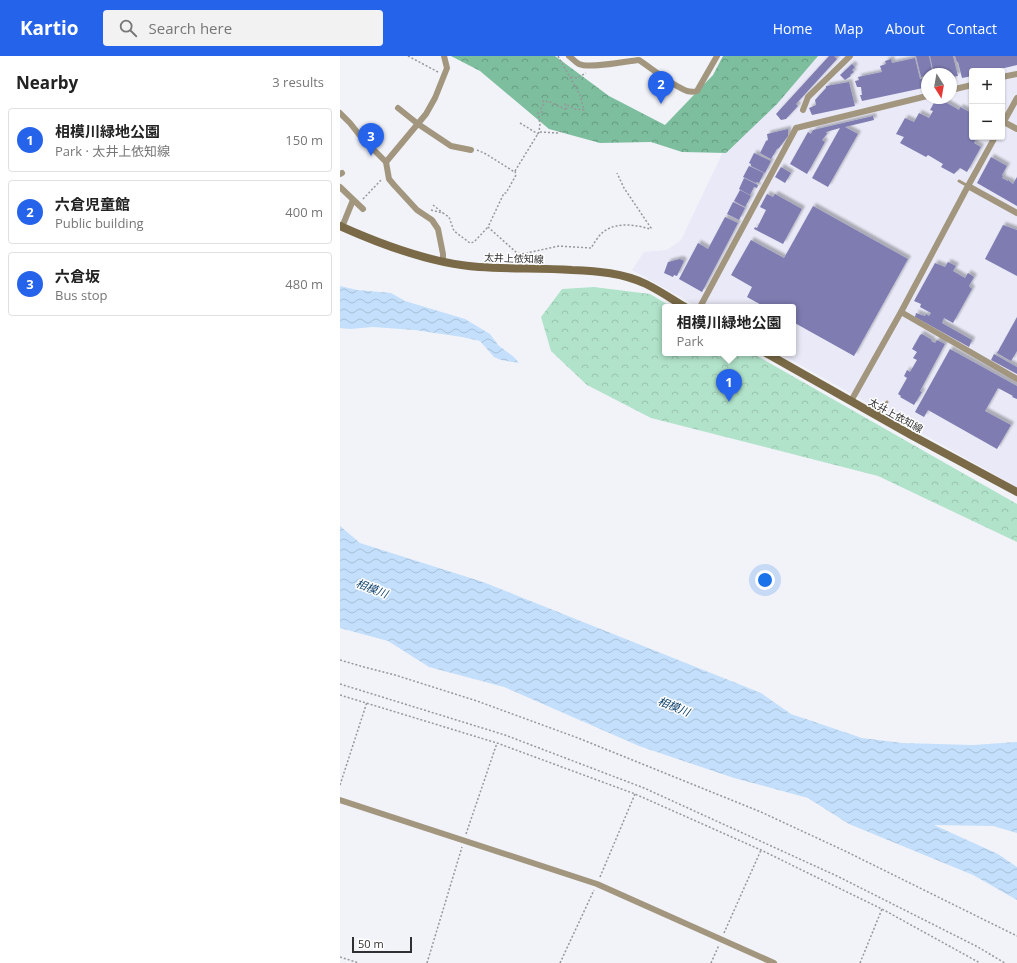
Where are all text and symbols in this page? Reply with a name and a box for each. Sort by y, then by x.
search box [103,10,383,46]
text: Kartio [20,15,79,41]
icon: search [117,17,139,39]
text: Search here [149,18,232,38]
text: Home [773,19,812,38]
text: Map [834,19,863,38]
text: About [885,19,925,38]
text: Contact [947,19,997,38]
north arrow [921,68,957,104]
map controls [969,68,1005,140]
button: + [969,68,1005,104]
text: Nearby [16,71,78,94]
pin: 2 [648,71,674,104]
text: 3 results [272,73,324,91]
button: − [969,104,1005,140]
text: 相模川緑地公園 [55,121,160,141]
pin: 3 [358,123,384,156]
text: 1 [26,131,34,149]
text: 150 m [285,131,323,149]
text: Park · 太井上依知線 [55,142,170,160]
text: 六倉児童館 [55,194,130,214]
text: 2 [26,203,34,221]
text: 400 m [285,203,323,221]
text: Public building [55,214,144,232]
street label: 太井上依知線 [484,250,544,266]
text: 六倉坂 [55,266,100,286]
text: 3 [26,275,34,293]
text: 480 m [285,275,323,293]
text: Bus stop [55,286,108,304]
popup [662,304,796,356]
text: 相模川緑地公園 [676,312,782,332]
text: Park [676,332,704,350]
pin: 1 [716,369,742,402]
street label: 太井上依知線 [866,394,926,436]
your location [755,570,775,590]
water label: 相模川 [354,575,391,601]
water label: 相模川 [656,693,693,720]
scale bar [352,935,412,954]
text: 50 m [358,936,384,951]

